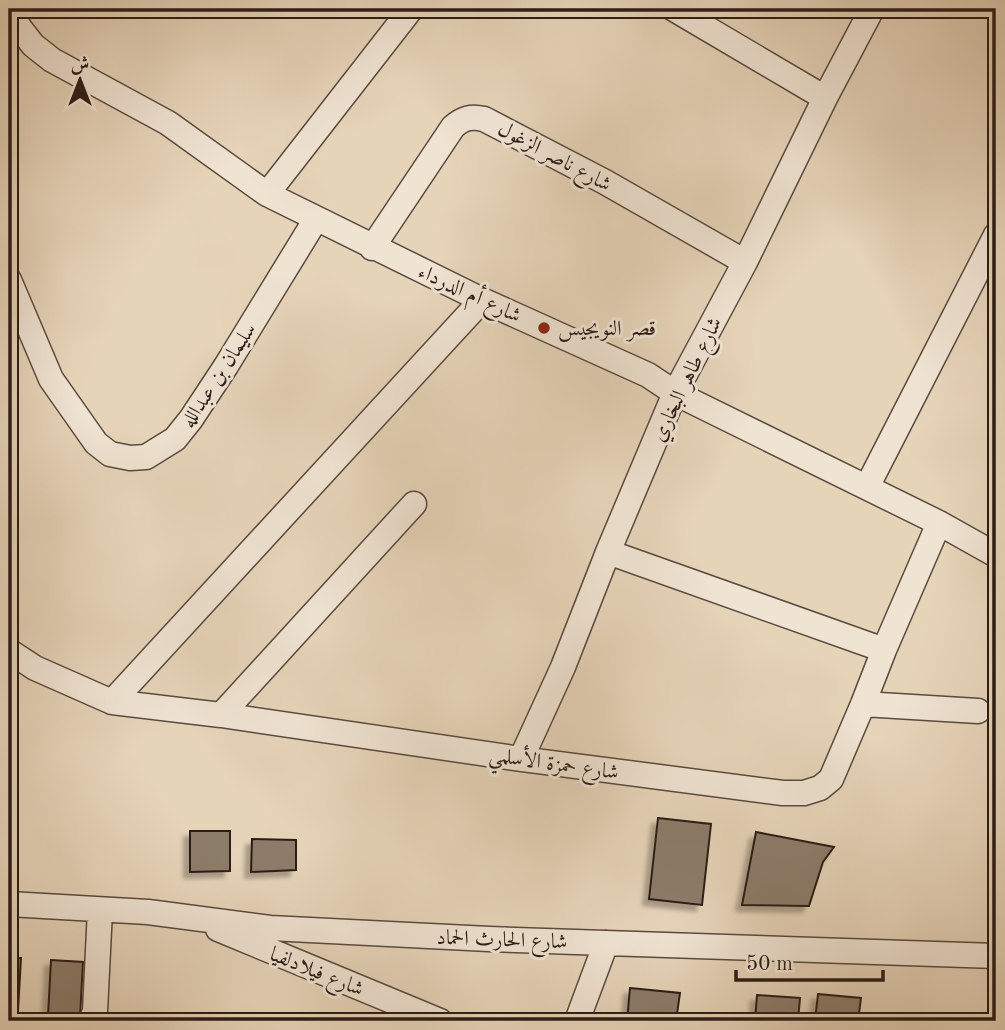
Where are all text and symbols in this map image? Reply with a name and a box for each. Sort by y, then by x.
north arrow [46,46,116,116]
text: ش [71,56,89,75]
street label: شارع ناصر الزغول [491,118,615,201]
street label: شارع أم الدرداء [412,256,527,333]
street label: شارع طاهر البخاري [648,314,732,448]
place label: قصر النويجيس [558,319,656,342]
street label: سليمان بن عبدالله [178,320,262,432]
marker: قصر النويجيس [536,320,552,336]
street label: شارع حمزة الأسلمي [487,739,621,792]
street label: شارع الحارث الحماد [436,928,568,959]
scale bar [736,939,883,983]
street label: شارع فيلادلفيا [264,944,366,1006]
text: 50 m [746,954,793,975]

